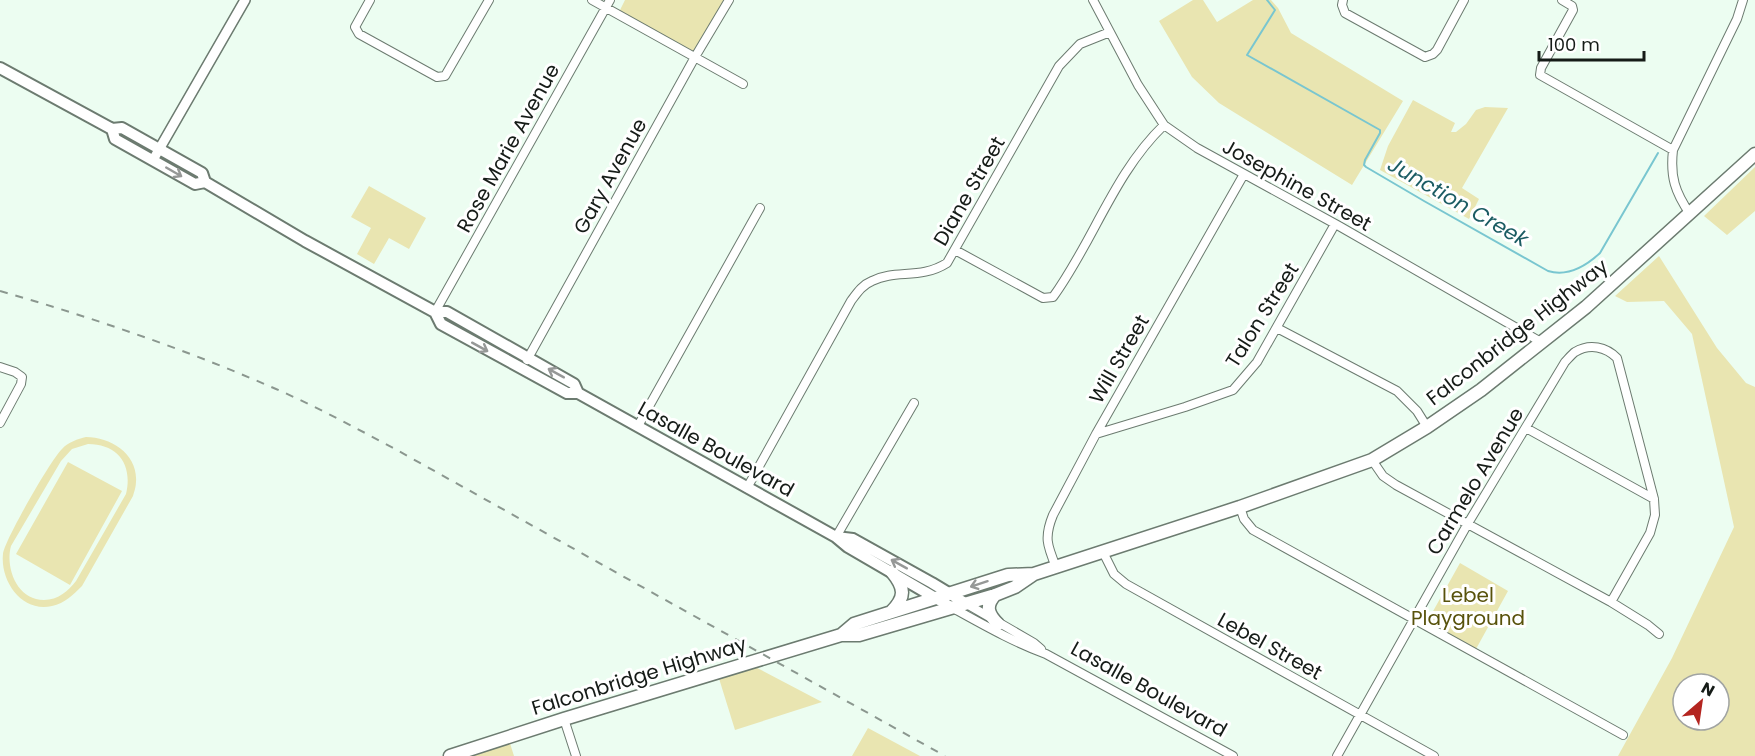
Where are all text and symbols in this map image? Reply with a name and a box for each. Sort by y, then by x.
scale bar [1539,24,1644,62]
text: 100 m [1548,32,1600,57]
street label: Rose Marie Avenue [450,59,566,237]
street label: Gary Avenue [567,113,653,239]
street label: Diane Street [926,131,1012,251]
street label: Josephine Street [1217,132,1377,238]
water label: Junction Creek [1383,150,1535,254]
one-way arrow [165,166,182,178]
street label: Falconbridge Highway [1420,252,1614,412]
street label: Talon Street [1219,257,1305,373]
street label: Will Street [1082,309,1156,409]
one-way arrow [471,341,488,353]
one-way arrow [547,367,564,379]
street label: Lasalle Boulevard [633,394,799,504]
street label: Carmelo Avenue [1420,402,1530,560]
one-way arrow [890,558,908,569]
one-way arrow [970,579,989,590]
park label: Lebel Playground [1411,581,1525,632]
street label: Lebel Street [1213,606,1327,686]
street label: Falconbridge Highway [528,630,750,722]
street label: Lasalle Boulevard [1066,634,1232,744]
north arrow [1671,672,1731,732]
text: N [1697,676,1719,702]

